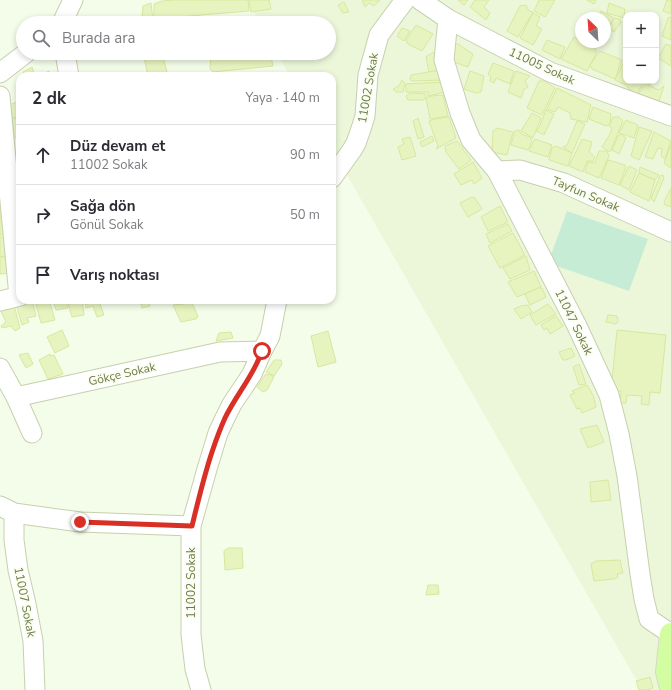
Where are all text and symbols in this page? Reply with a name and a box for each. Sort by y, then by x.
north arrow [575,12,611,48]
map controls [623,12,659,84]
button: + [623,12,659,48]
search box [16,16,336,60]
icon: search [30,27,52,49]
text: Burada ara [62,28,136,48]
street label: 11005 Sokak [506,44,579,89]
button: − [623,48,659,84]
street label: 11002 Sokak [354,50,382,125]
text: 2 dk [32,87,66,110]
text: Yaya · 140 m [245,89,320,107]
text: Düz devam et [70,136,165,156]
icon: ahead [32,144,54,166]
text: 90 m [290,146,320,164]
text: 11002 Sokak [70,156,147,174]
street label: Tayfun Sokak [550,173,623,216]
text: Sağa dön [70,196,135,216]
icon: right [32,204,54,226]
text: 50 m [290,206,320,224]
text: Gönül Sokak [70,216,144,234]
icon: arrive [32,264,54,286]
text: Varış noktası [70,265,159,285]
street label: 11047 Sokak [551,286,597,359]
route start [253,342,271,360]
street label: Gökçe Sokak [87,358,158,389]
route end [71,513,89,531]
street label: 11002 Sokak [183,546,199,619]
street label: 11007 Sokak [10,565,40,640]

